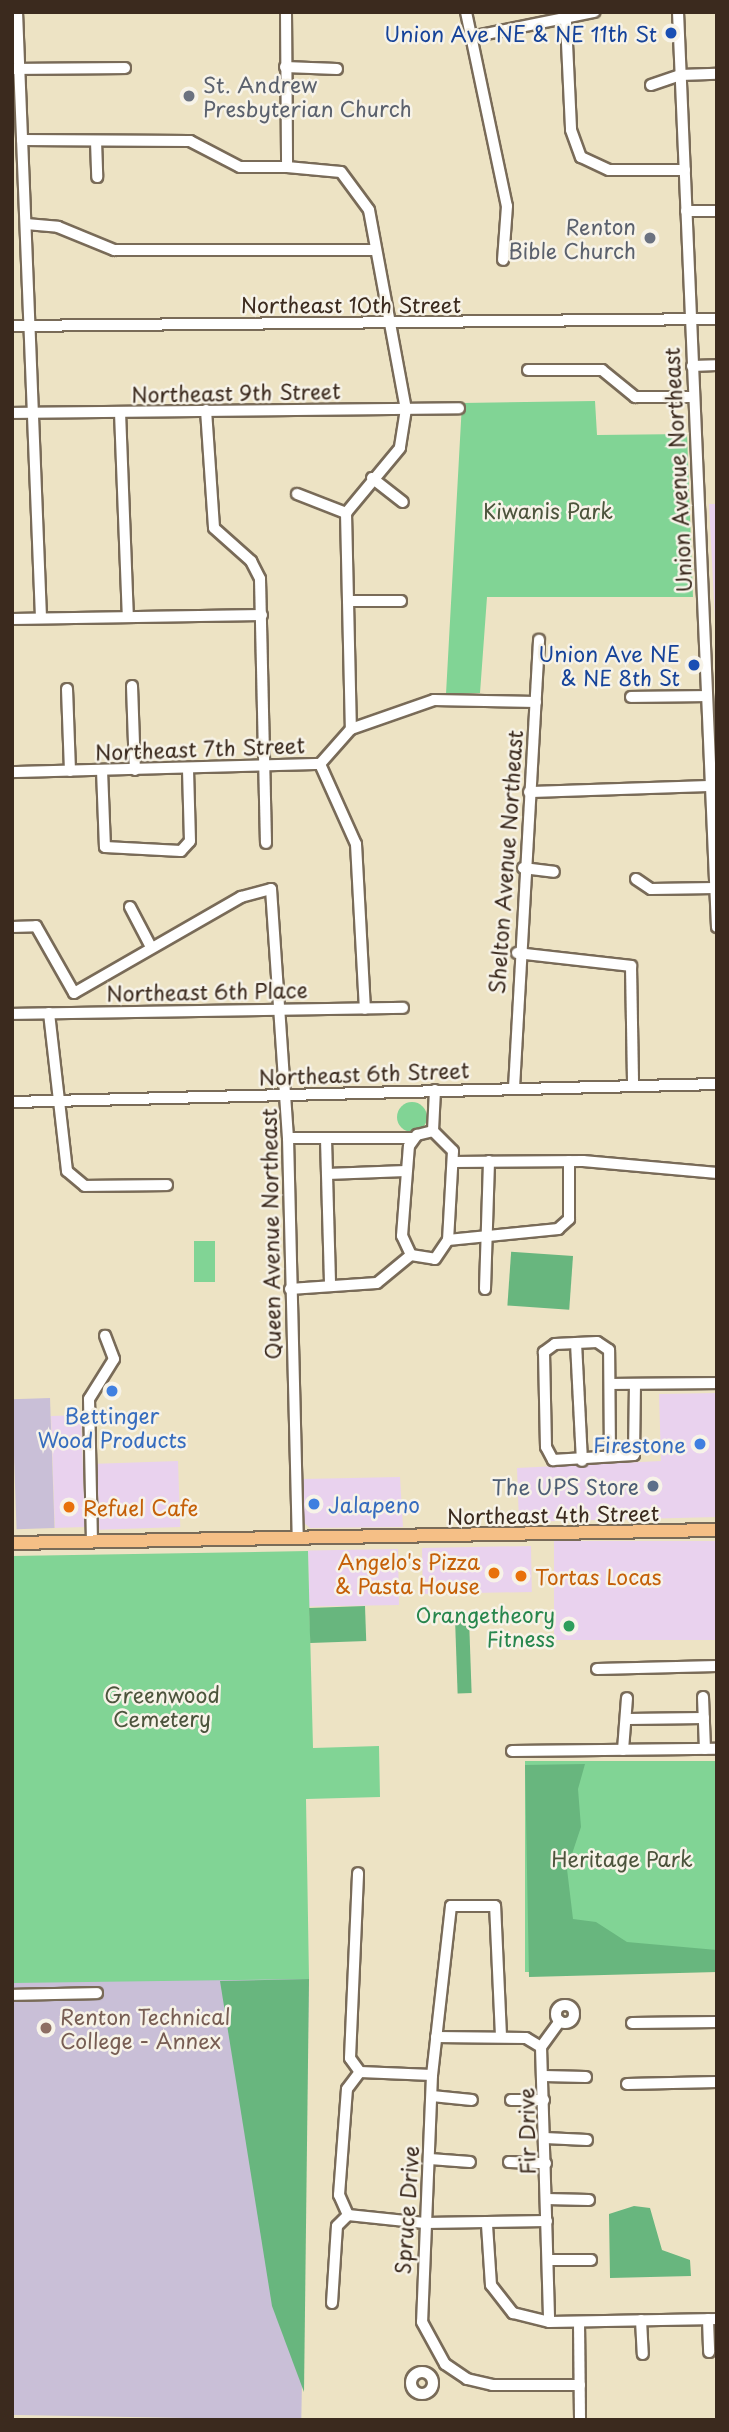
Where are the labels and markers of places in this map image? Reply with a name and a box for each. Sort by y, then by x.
place label: Union Ave NE & NE 11th St [384,20,657,46]
marker: Union Ave NE & NE 11th St [663,25,679,41]
place label: St. Andrew Presbyterian Church [203,71,411,121]
marker: St. Andrew Presbyterian Church [181,88,197,104]
place label: Renton Bible Church [508,213,636,263]
marker: Renton Bible Church [642,230,658,246]
place label: Union Ave NE & NE 8th St [540,640,680,690]
marker: Union Ave NE & NE 8th St [686,657,702,673]
marker: Bettinger Wood Products [104,1383,120,1399]
place label: Bettinger Wood Products [37,1402,187,1452]
place label: Firestone [593,1431,686,1457]
marker: Firestone [692,1436,708,1452]
place label: The UPS Store [492,1473,639,1499]
marker: The UPS Store [645,1478,661,1494]
place label: Jalapeno [328,1491,420,1517]
place label: Refuel Cafe [83,1494,200,1520]
marker: Jalapeno [306,1496,322,1512]
marker: Refuel Cafe [61,1499,77,1515]
place label: Angelo's Pizza & Pasta House [332,1548,480,1598]
place label: Tortas Locas [535,1563,663,1589]
marker: Angelo's Pizza & Pasta House [486,1565,502,1581]
marker: Tortas Locas [513,1568,529,1584]
place label: Orangetheory Fitness [416,1601,555,1651]
marker: Orangetheory Fitness [561,1618,577,1634]
place label: Renton Technical College - Annex [60,2003,231,2053]
marker: Renton Technical College - Annex [38,2020,54,2036]

